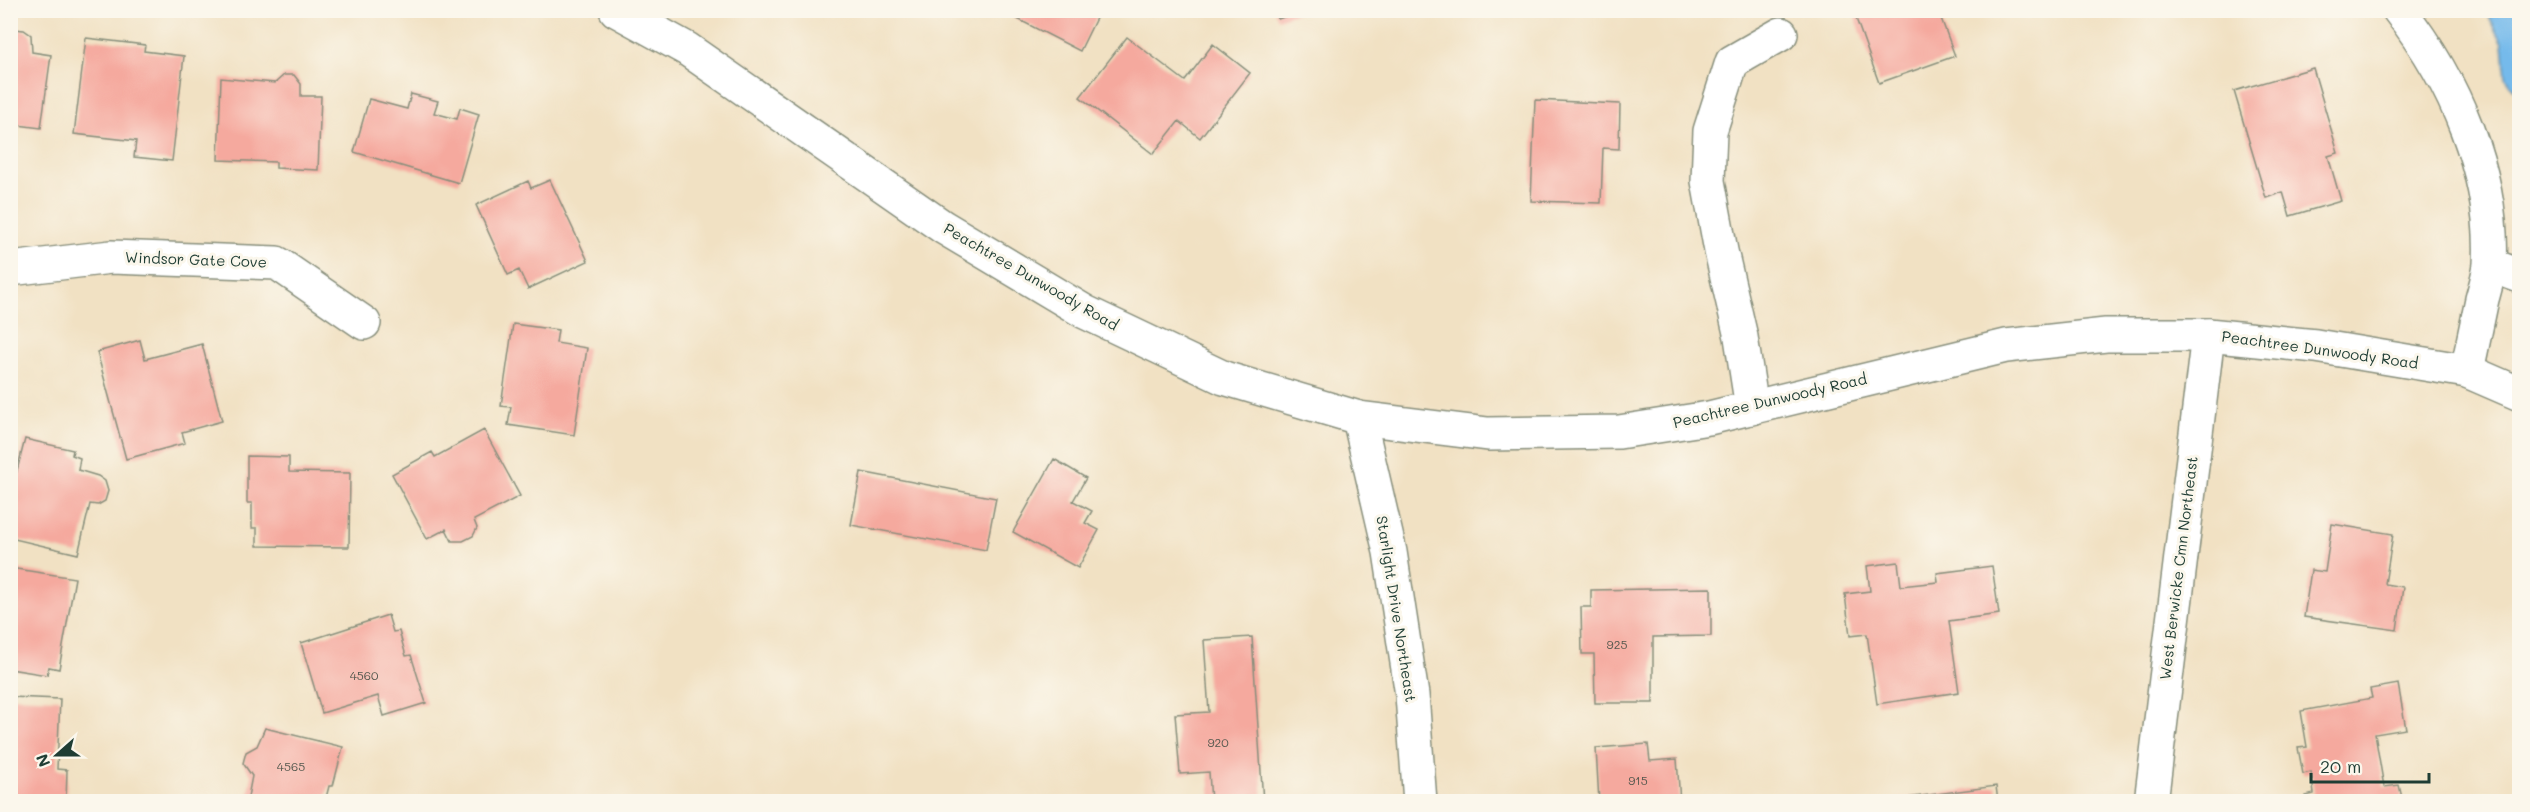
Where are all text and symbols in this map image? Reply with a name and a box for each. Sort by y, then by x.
street label: Peachtree Dunwoody Road [941,218,1122,334]
street label: Windsor Gate Cove [125,247,267,271]
street label: Peachtree Dunwoody Road [2221,325,2420,373]
street label: Peachtree Dunwoody Road [1671,368,1869,432]
street label: West Berwicke Cmn Northeast [2154,455,2202,681]
street label: Starlight Drive Northeast [1372,514,1422,703]
house number: 925 [1607,636,1627,652]
house number: 4560 [350,667,379,683]
north arrow [27,725,87,785]
house number: 920 [1207,734,1229,750]
scale bar [2311,746,2430,784]
text: N [31,751,55,770]
text: 20 m [2320,754,2361,778]
house number: 4565 [277,758,305,774]
house number: 915 [1628,772,1648,788]

